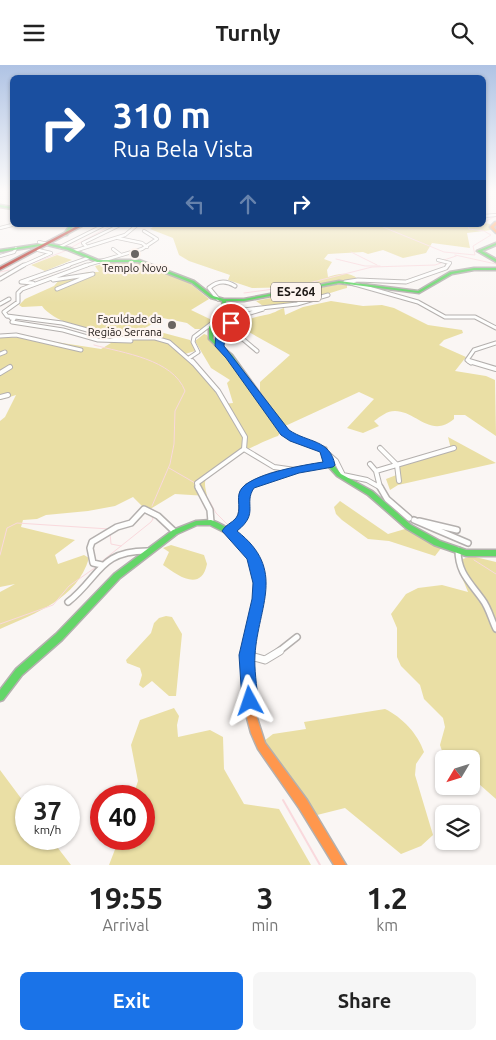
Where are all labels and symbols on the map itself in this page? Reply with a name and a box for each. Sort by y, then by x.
marker: Templo Novo [129,248,141,260]
place label: Templo Novo [102,262,168,274]
road number: ES-264 [271,283,321,301]
pin [210,302,252,344]
place label: Faculdade da Região Serrana [88,313,162,338]
marker: Faculdade da Região Serrana [166,319,178,331]
position arrow [223,674,275,726]
north arrow [435,750,480,795]
speed limit sign: 40 [90,785,155,850]

